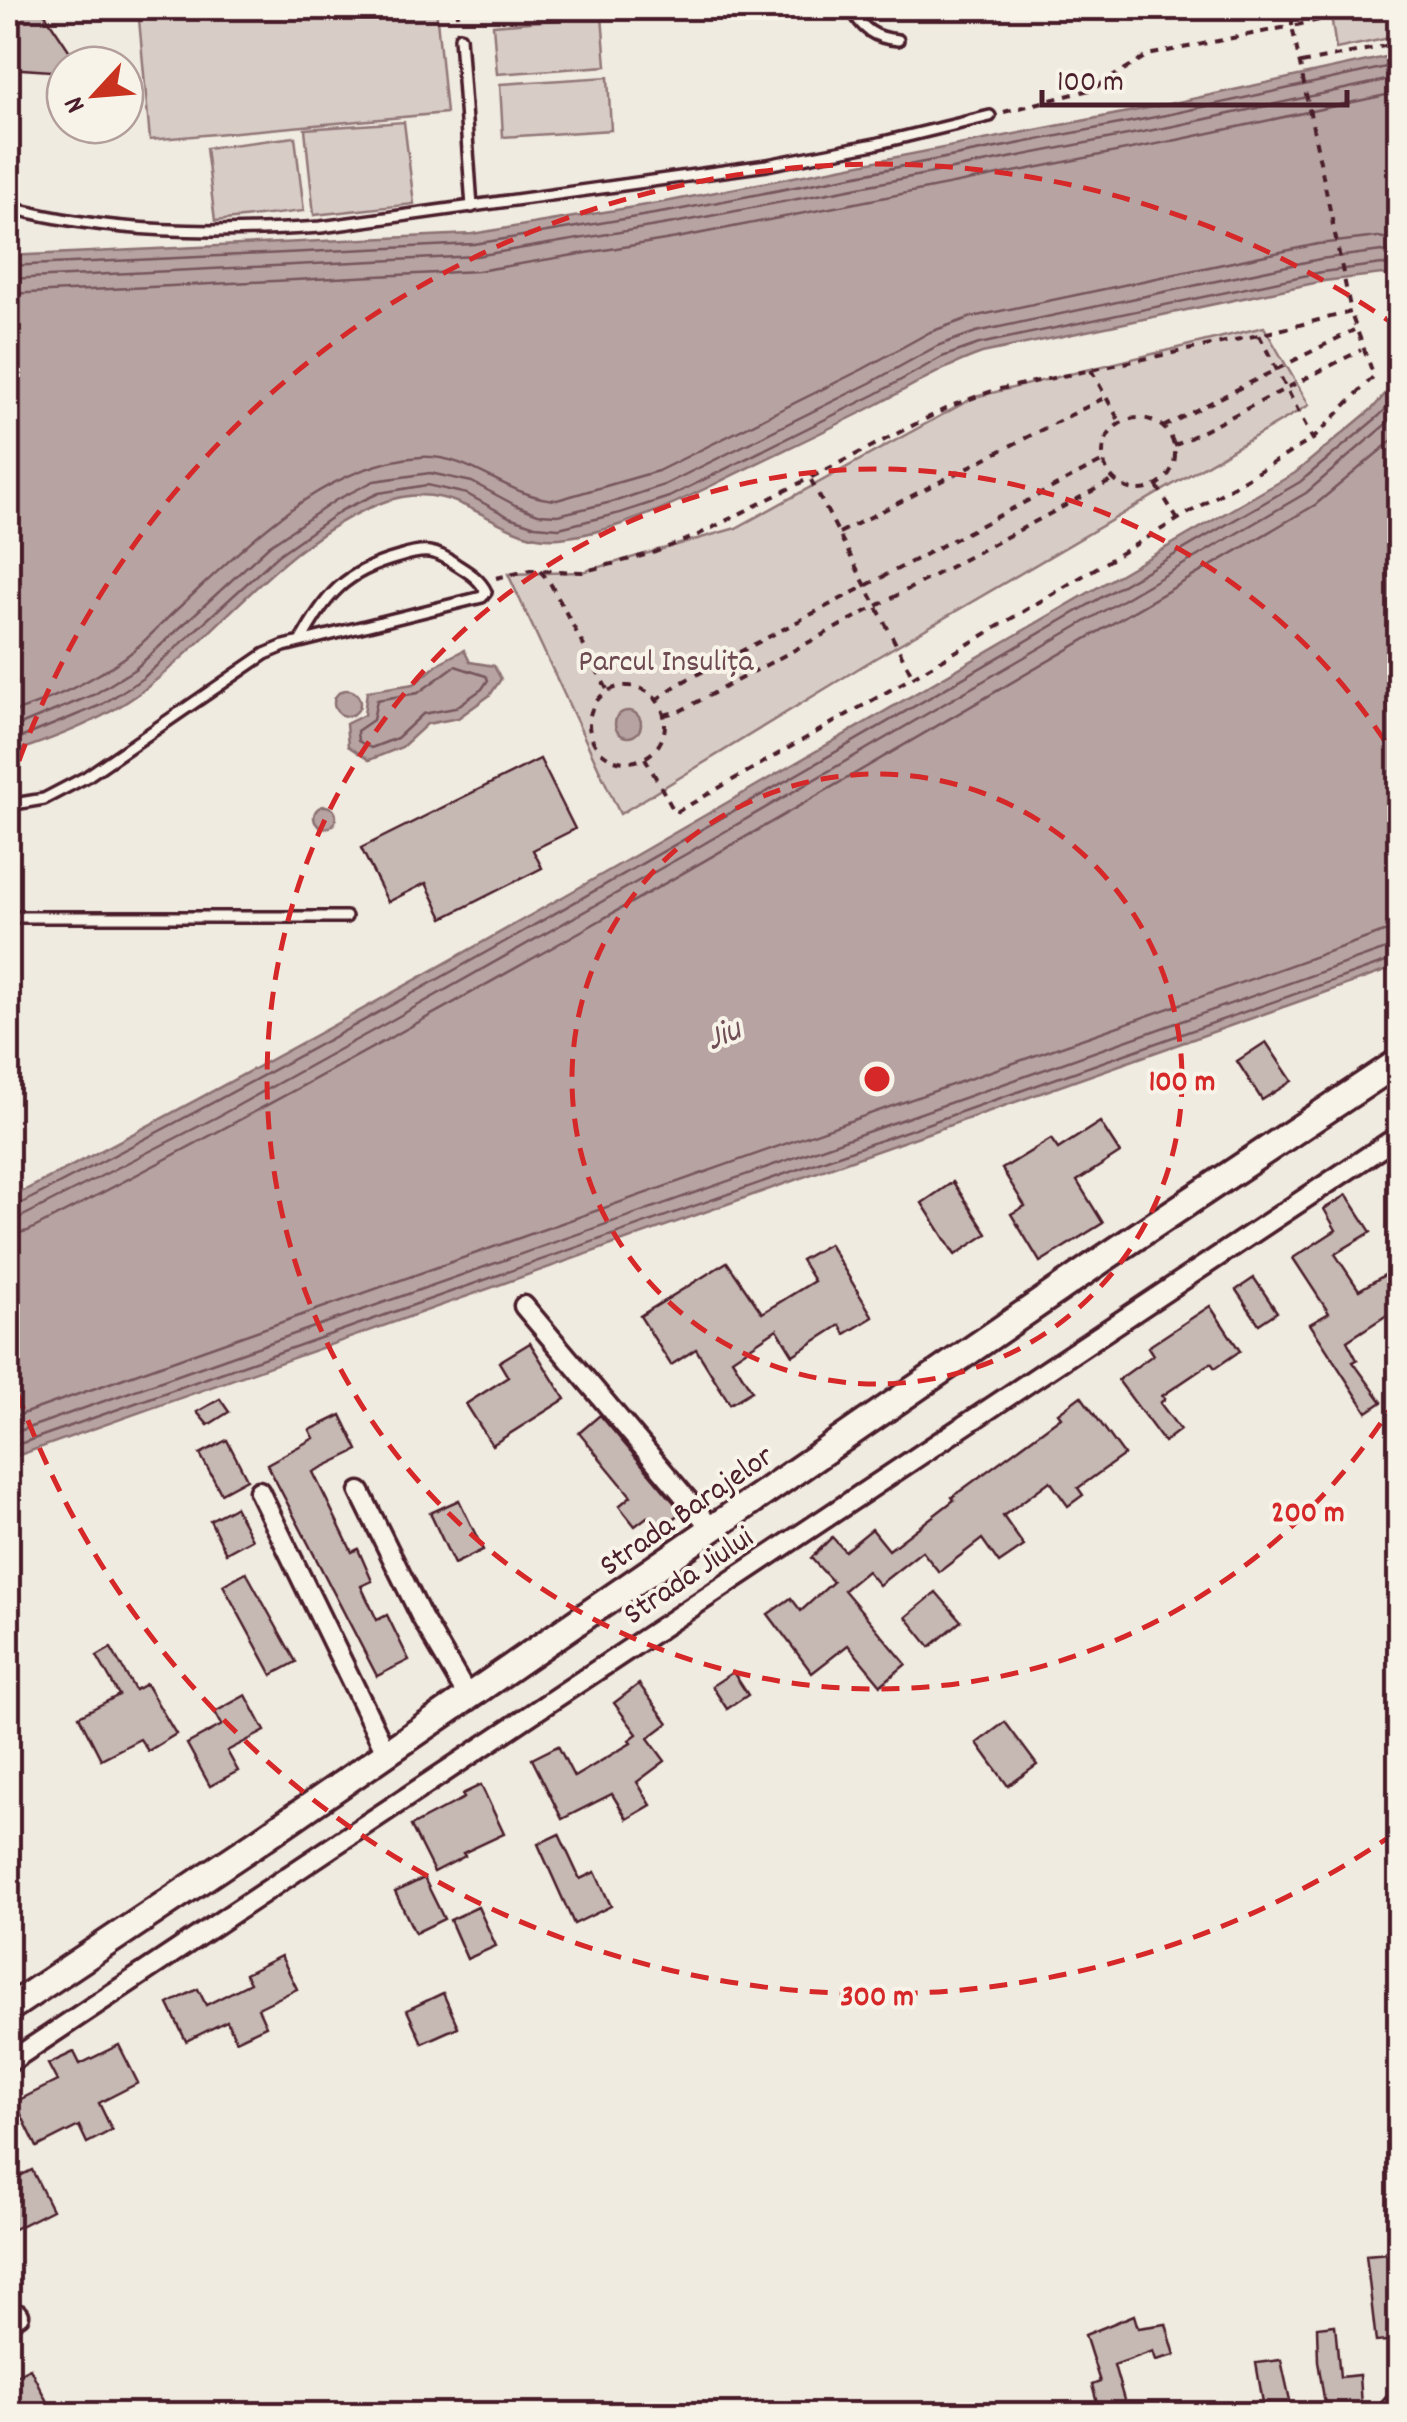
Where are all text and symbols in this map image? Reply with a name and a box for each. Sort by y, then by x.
north arrow [45,45,145,145]
scale bar [1042,45,1347,107]
text: 100 m [1057,63,1124,106]
text: N [56,89,98,119]
park label: Parcul Insulița [578,641,755,687]
water label: Jiu [698,1006,752,1066]
centre of rings [859,1061,895,1097]
text: 100 m [1149,1063,1215,1106]
street label: Strada Barajelor [591,1436,784,1590]
text: 200 m [1271,1494,1345,1537]
street label: Strada Jiului [615,1517,764,1639]
text: 300 m [840,1978,914,2021]

